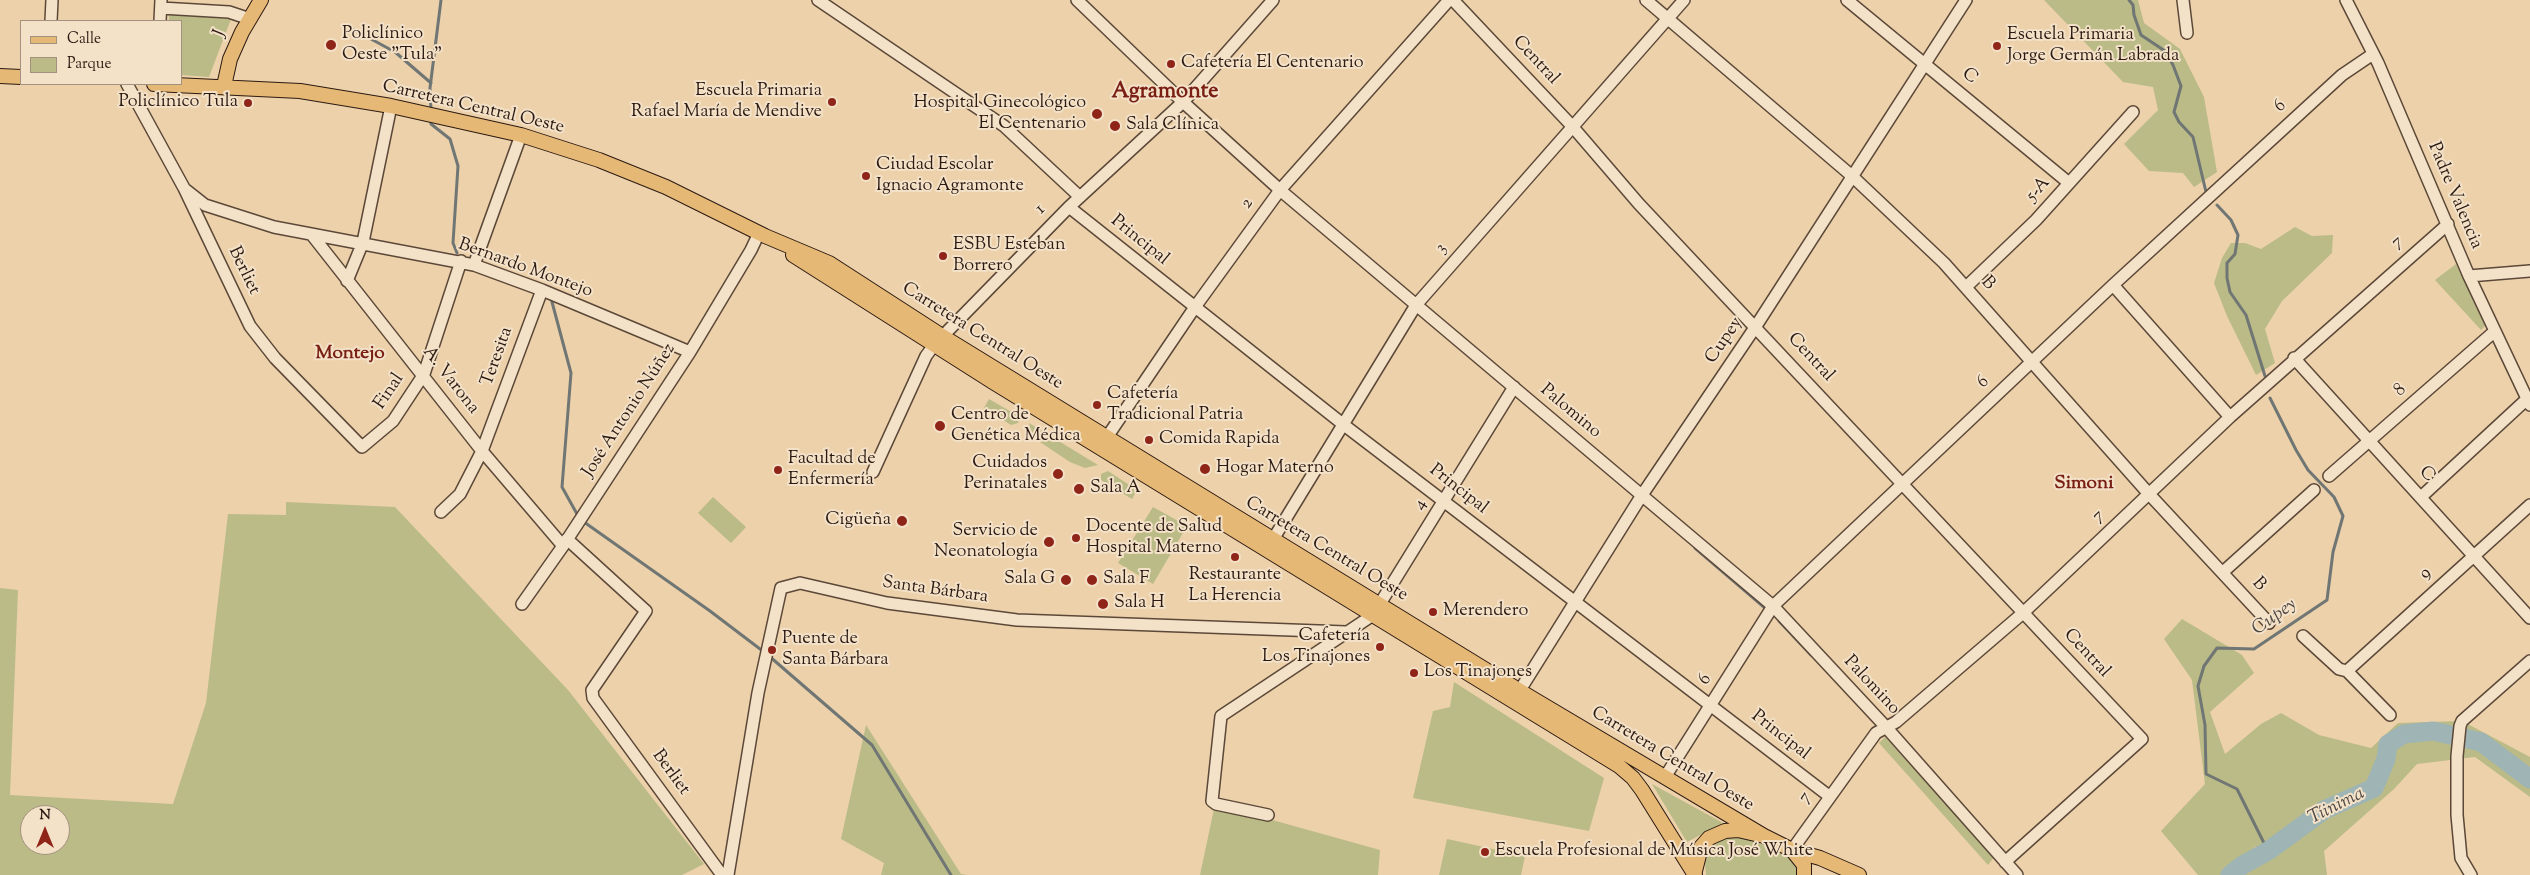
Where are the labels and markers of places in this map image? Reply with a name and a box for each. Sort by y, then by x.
place label: Policlínico Oeste "Tula" [342,24,442,66]
place label: Escuela Primaria Jorge Germán Labrada [2007,25,2179,68]
marker: Policlínico Oeste "Tula" [324,38,338,52]
marker: Escuela Primaria Jorge Germán Labrada [1991,40,2003,52]
place label: Cafetería El Centenario [1181,53,1364,75]
marker: Cafetería El Centenario [1165,58,1177,70]
place label: Escuela Primaria Rafael María de Mendive [631,81,822,124]
place label: Policlínico Tula [118,92,238,114]
place label: Hospital Ginecológico El Centenario [913,93,1086,136]
marker: Escuela Primaria Rafael María de Mendive [826,96,838,108]
marker: Policlínico Tula [242,97,254,109]
marker: Hospital Ginecológico El Centenario [1090,107,1104,121]
place label: Sala Clínica [1126,115,1219,137]
marker: Sala Clínica [1108,119,1122,133]
place label: Ciudad Escolar Ignacio Agramonte [876,155,1024,198]
marker: Ciudad Escolar Ignacio Agramonte [860,170,872,182]
place label: ESBU Esteban Borrero [953,235,1066,278]
marker: ESBU Esteban Borrero [937,250,949,262]
place label: Cafetería Tradicional Patria [1107,384,1243,426]
marker: Cafetería Tradicional Patria [1091,399,1103,411]
place label: Centro de Genética Médica [951,405,1081,448]
marker: Centro de Genética Médica [933,419,947,433]
place label: Comida Rapida [1159,429,1280,451]
marker: Comida Rapida [1143,434,1155,446]
place label: Facultad de Enfermería [788,449,876,492]
place label: Cuidados Perinatales [964,453,1047,496]
place label: Hogar Materno [1216,458,1334,480]
marker: Hogar Materno [1198,462,1212,476]
marker: Facultad de Enfermería [772,464,784,476]
marker: Cuidados Perinatales [1051,467,1065,481]
place label: Sala A [1090,478,1141,500]
marker: Sala A [1072,482,1086,496]
place label: Cigüeña [825,510,891,532]
marker: Cigüeña [895,514,909,528]
place label: Docente de Salud Hospital Materno [1086,517,1222,560]
place label: Servicio de Neonatología [934,521,1038,564]
marker: Docente de Salud Hospital Materno [1070,532,1082,544]
marker: Servicio de Neonatología [1042,535,1056,549]
marker: Restaurante La Herencia [1229,551,1241,563]
place label: Restaurante La Herencia [1189,565,1281,608]
place label: Sala G [1004,569,1055,591]
place label: Sala F [1103,569,1149,591]
marker: Sala G [1059,573,1073,587]
marker: Sala F [1085,573,1099,587]
place label: Sala H [1114,593,1164,615]
marker: Sala H [1096,597,1110,611]
place label: Merendero [1443,601,1528,623]
marker: Merendero [1427,606,1439,618]
place label: Cafetería Los Tinajones [1262,626,1370,669]
place label: Puente de Santa Bárbara [782,629,889,672]
marker: Cafetería Los Tinajones [1374,641,1386,653]
marker: Puente de Santa Bárbara [766,644,778,656]
place label: Los Tinajones [1424,662,1532,684]
marker: Los Tinajones [1408,667,1420,679]
place label: Escuela Profesional de Música José White [1495,841,1813,863]
marker: Escuela Profesional de Música José White [1479,846,1491,858]

